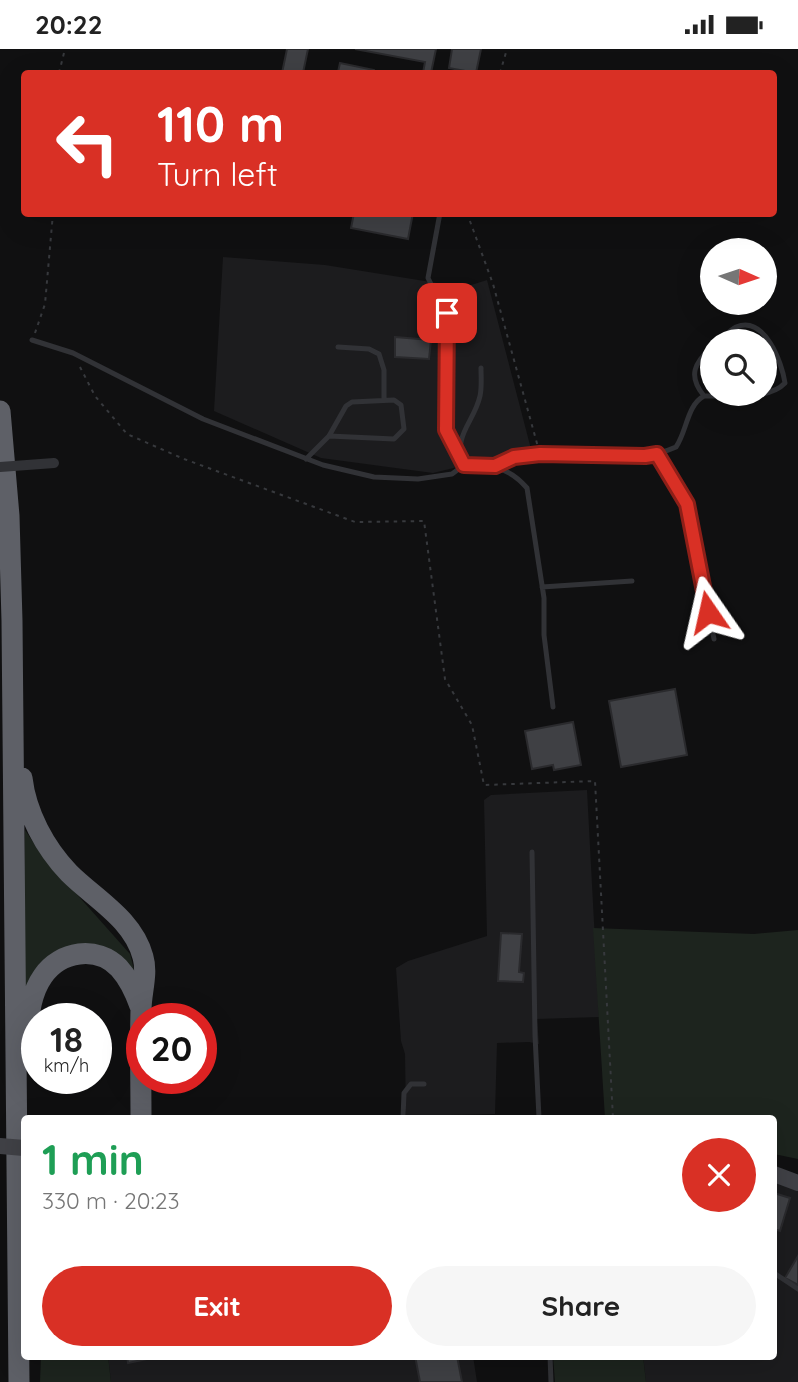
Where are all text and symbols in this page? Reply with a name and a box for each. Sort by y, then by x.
text: 20:22 [35,8,102,41]
text: 110 m [157,93,284,154]
icon: left [42,98,133,189]
text: Turn left [157,154,278,194]
north arrow [700,238,777,315]
map controls [700,238,777,406]
pin [417,283,477,343]
icon: arrive [428,294,466,332]
button: search [700,329,777,406]
position arrow [671,575,745,649]
speed limit sign: 20 [126,1003,217,1094]
text: 18 [50,1017,83,1061]
text: km/h [44,1054,89,1077]
text: 1 min [42,1133,144,1186]
button: close [682,1138,756,1212]
text: 330 m · 20:23 [42,1186,180,1215]
button: Exit [42,1266,392,1346]
button: Share [406,1266,756,1346]

